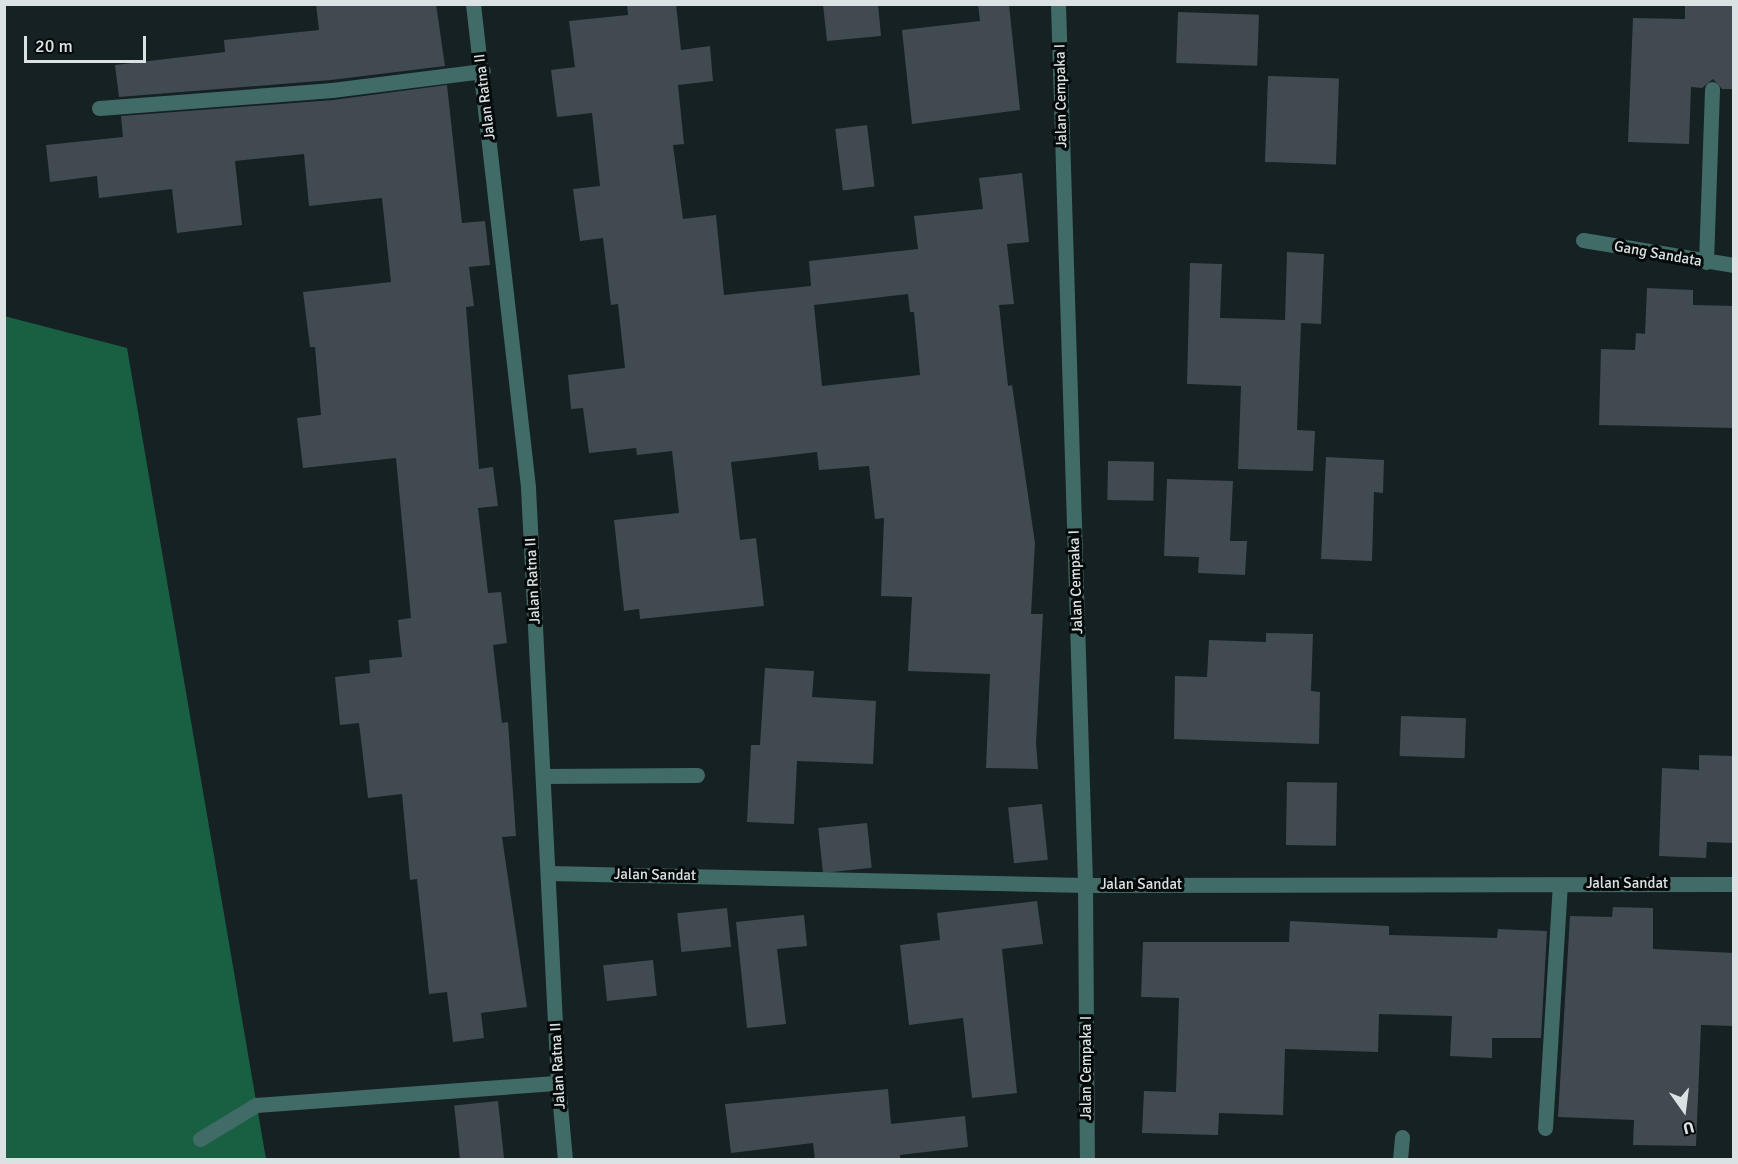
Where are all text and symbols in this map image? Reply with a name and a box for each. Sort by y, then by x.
scale bar [27,24,148,62]
text: 20 m [35,35,73,57]
street label: Jalan Cempaka I [1051,44,1071,148]
street label: Jalan Ratna II [471,53,499,141]
street label: Gang Sandata [1613,237,1703,271]
street label: Jalan Cempaka I [1065,530,1087,634]
street label: Jalan Ratna II [522,537,544,625]
street label: Jalan Sandat [614,865,696,885]
street label: Jalan Sandat [1586,875,1668,893]
street label: Jalan Sandat [1100,876,1182,894]
street label: Jalan Cempaka I [1078,1016,1096,1120]
street label: Jalan Ratna II [547,1022,569,1110]
north arrow [1654,1080,1714,1140]
text: U [1681,1116,1696,1138]

